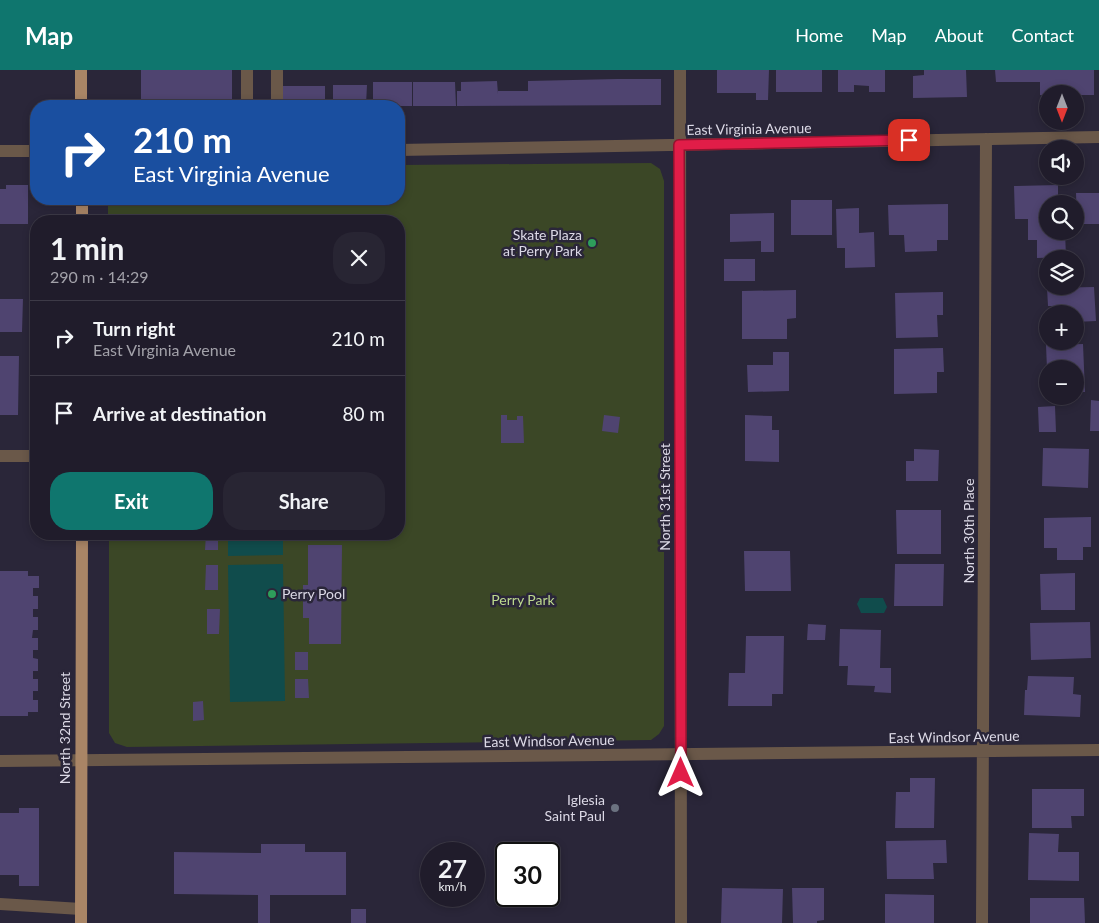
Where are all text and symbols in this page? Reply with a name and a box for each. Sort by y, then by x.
text: Map [25,21,73,50]
text: Home [795,24,843,46]
text: Map [871,24,907,46]
text: About [935,24,984,46]
text: Contact [1012,24,1074,46]
north arrow [1039,85,1084,130]
map controls [1039,85,1084,405]
text: 210 m [133,118,232,160]
street label: East Virginia Avenue [686,119,812,138]
pin [888,119,930,161]
icon: right [50,120,115,185]
icon: arrive [895,126,923,154]
button: sound [1039,140,1084,185]
text: East Virginia Avenue [133,160,330,187]
button: search [1039,195,1084,240]
place label: Skate Plaza at Perry Park [503,226,583,259]
text: 1 min [50,230,124,266]
button: close [333,232,385,284]
marker: Skate Plaza at Perry Park [586,237,598,249]
button: layers [1039,250,1084,295]
text: 290 m · 14:29 [50,267,149,286]
button: + [1039,305,1084,350]
text: Turn right [93,317,175,340]
icon: right [50,324,78,352]
text: 210 m [331,327,385,350]
text: East Virginia Avenue [93,340,236,359]
button: − [1039,360,1084,405]
icon: arrive [50,399,78,427]
text: Arrive at destination [93,402,266,425]
text: 80 m [342,402,385,425]
street label: North 31st Street [656,443,673,551]
button: Exit [50,472,213,530]
button: Share [223,472,385,530]
street label: North 30th Place [960,478,977,584]
place label: Perry Pool [282,585,345,602]
marker: Perry Pool [266,588,278,600]
park label: Perry Park [491,591,556,608]
street label: North 32nd Street [56,672,73,784]
street label: East Windsor Avenue [888,727,1020,746]
street label: East Windsor Avenue [483,731,615,750]
position arrow [654,746,706,798]
place label: Iglesia Saint Paul [545,791,605,824]
marker: Iglesia Saint Paul [609,802,621,814]
speed limit sign: 30 [495,842,560,907]
text: 27 [438,853,467,883]
text: km/h [438,879,467,894]

